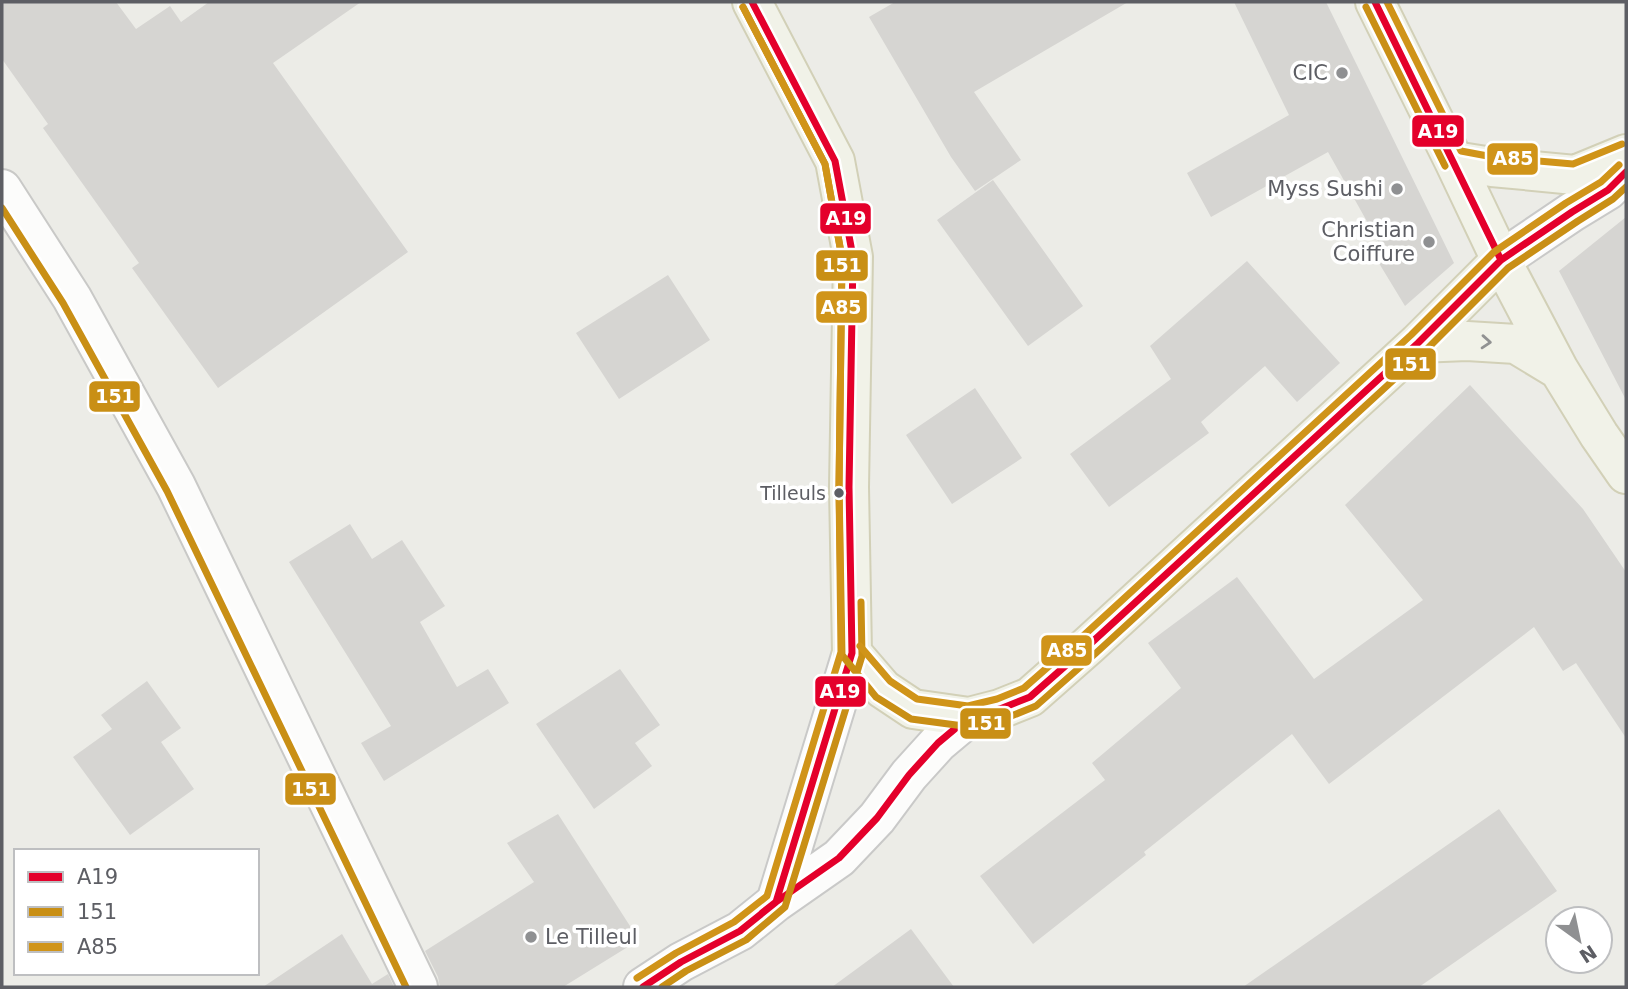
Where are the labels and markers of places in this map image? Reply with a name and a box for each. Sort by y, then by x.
place label: CIC [1292,61,1328,85]
marker: CIC [1334,65,1350,81]
place label: Myss Sushi [1267,177,1383,201]
marker: Myss Sushi [1389,181,1405,197]
place label: Christian Coiffure [1321,218,1415,266]
marker: Christian Coiffure [1421,234,1437,250]
place label: Tilleuls [759,482,826,504]
marker: Tilleuls [832,486,846,500]
place label: Le Tilleul [545,925,638,949]
marker: Le Tilleul [523,929,539,945]

